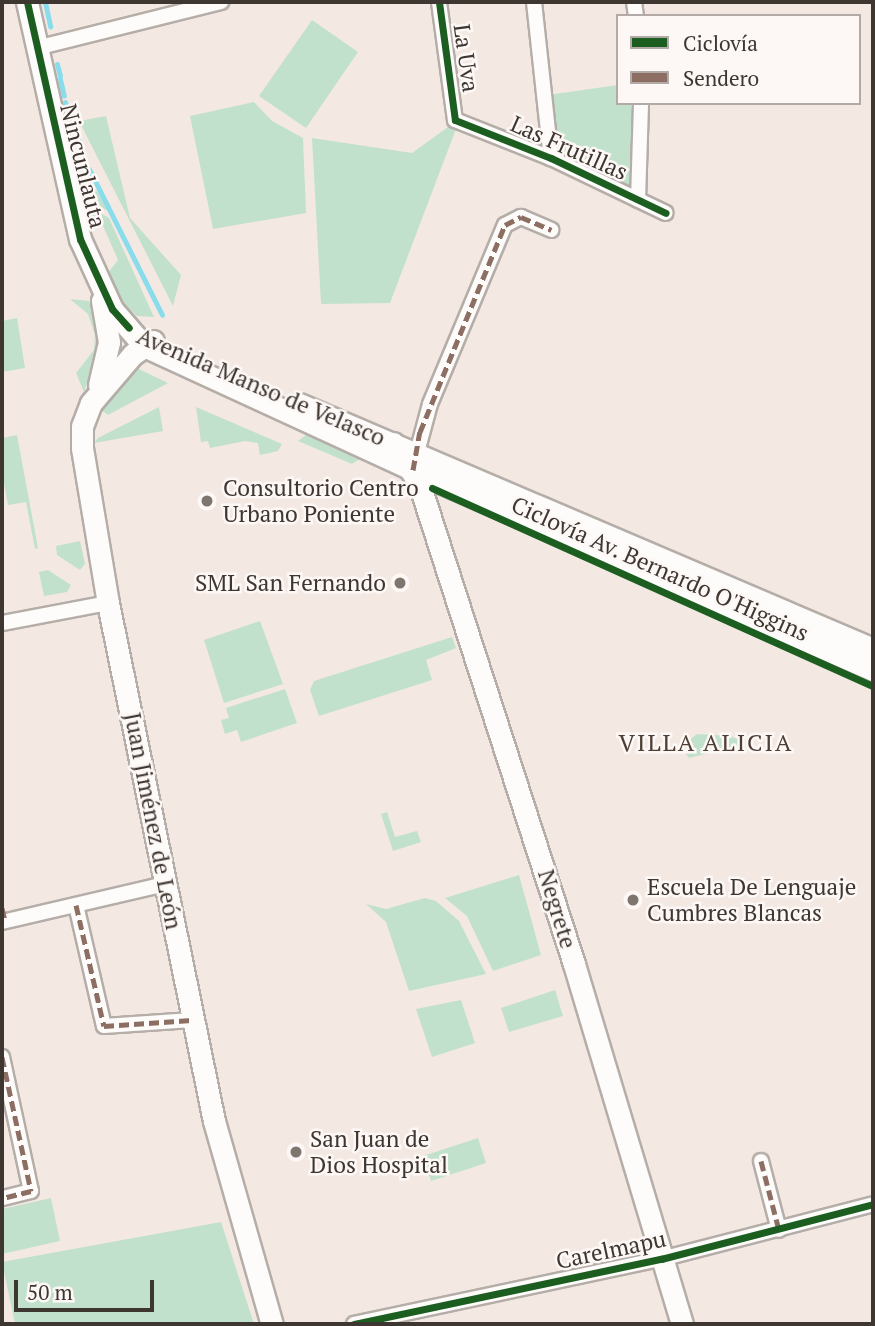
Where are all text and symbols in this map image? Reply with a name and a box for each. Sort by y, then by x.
legend [616,14,861,105]
street label: La Uva [448,22,484,94]
text: Ciclovía [683,29,758,57]
text: Sendero [683,64,759,92]
street label: Nincunlauta [54,101,112,231]
street label: Las Frutillas [506,110,632,186]
street label: Avenida Manso de Velasco [132,322,390,452]
place label: Consultorio Centro Urbano Poniente [223,474,419,528]
marker: Consultorio Centro Urbano Poniente [197,491,217,511]
street label: Ciclovía Av. Bernardo O'Higgins [506,491,814,647]
place label: SML San Fernando [195,569,386,597]
marker: SML San Fernando [392,575,408,591]
street label: Juan Jiménez de León [118,710,188,932]
district label: VILLA ALICIA [620,729,792,757]
street label: Negrete [532,866,582,952]
place label: Escuela De Lenguaje Cumbres Blancas [647,873,856,927]
marker: Escuela De Lenguaje Cumbres Blancas [625,892,641,908]
place label: San Juan de Dios Hospital [310,1125,448,1179]
marker: San Juan de Dios Hospital [288,1144,304,1160]
street label: Carelmapu [554,1225,668,1275]
scale bar [18,1266,158,1310]
text: 50 m [27,1278,73,1306]

